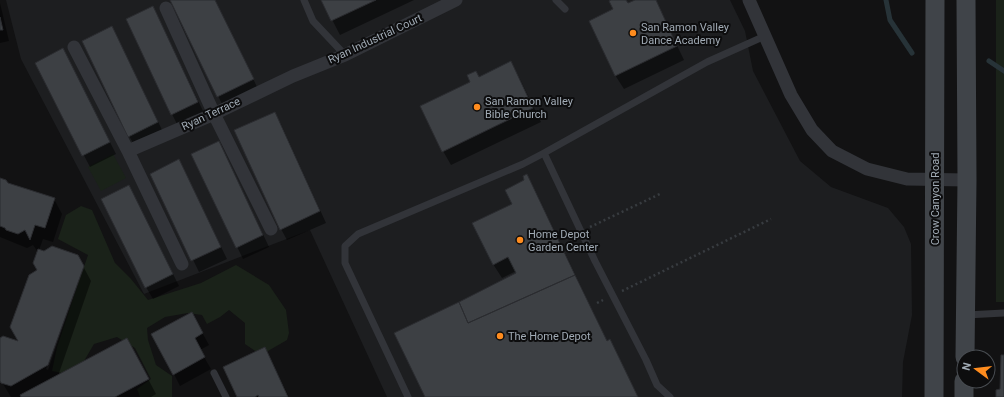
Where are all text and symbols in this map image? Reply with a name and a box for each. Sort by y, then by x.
street label: Ryan Industrial Court [326,11,424,66]
place label: San Ramon Valley Dance Academy [641,21,730,47]
marker: San Ramon Valley Dance Academy [628,28,638,38]
street label: Ryan Terrace [180,95,243,133]
place label: San Ramon Valley Bible Church [485,95,574,121]
marker: San Ramon Valley Bible Church [472,102,482,112]
street label: Crow Canyon Road [929,153,942,245]
place label: Home Depot Garden Center [528,228,598,254]
marker: Home Depot Garden Center [515,235,525,245]
place label: The Home Depot [508,330,591,343]
marker: The Home Depot [495,331,505,341]
north arrow [956,349,996,389]
text: N [960,361,974,372]

